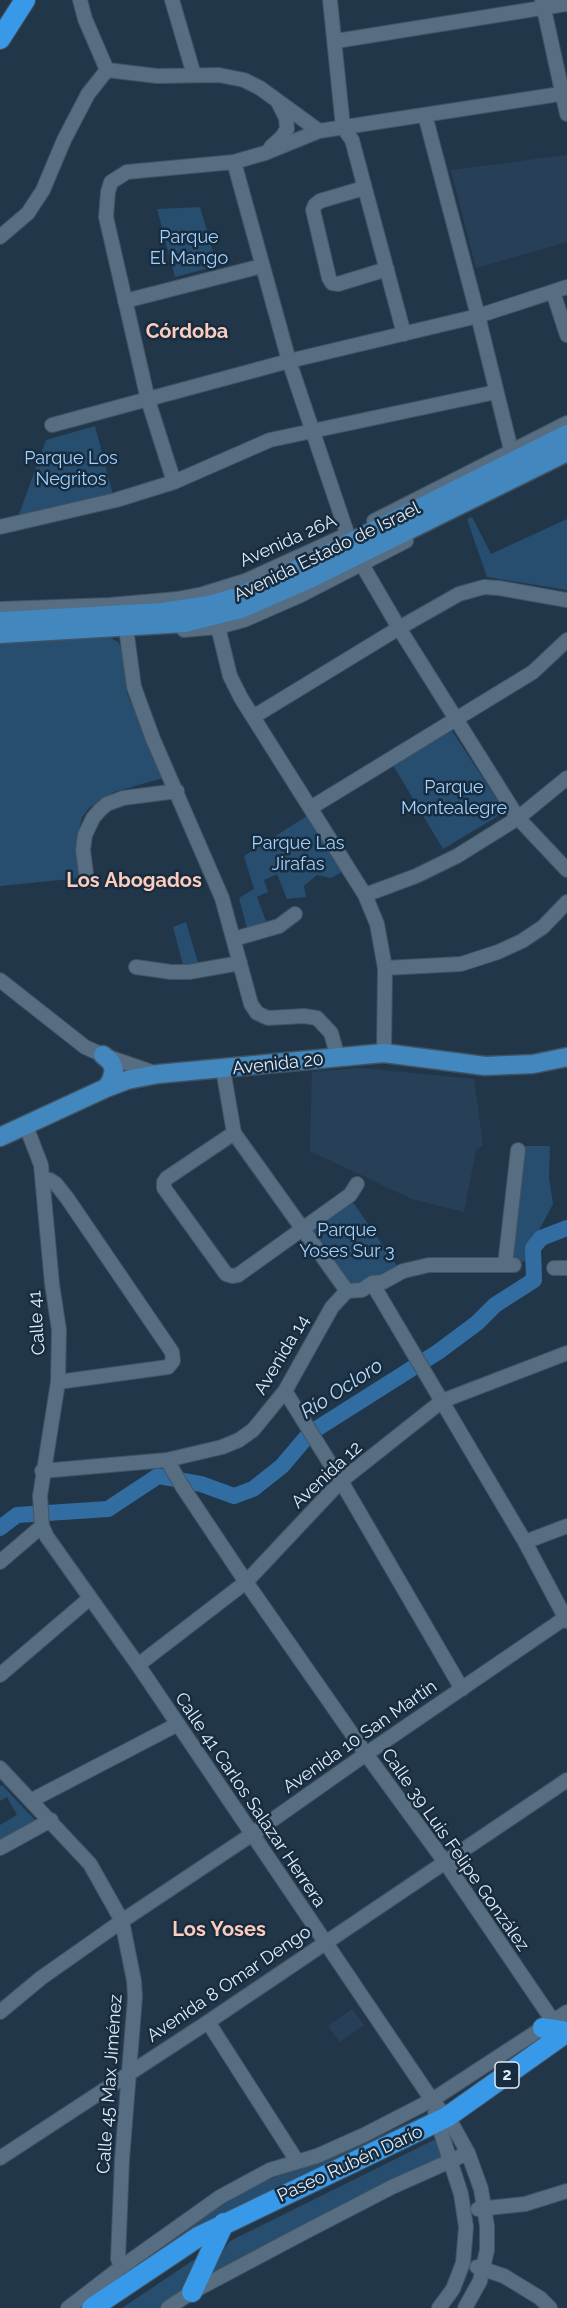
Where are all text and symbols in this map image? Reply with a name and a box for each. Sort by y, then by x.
park label: Parque El Mango [150,227,228,270]
district label: Córdoba [146,320,228,344]
park label: Parque Los Negritos [24,448,118,490]
street label: Avenida Estado de Israel [230,498,424,606]
street label: Avenida 26A [236,510,340,572]
park label: Parque Montealegre [401,777,507,820]
park label: Parque Las Jirafas [252,833,344,876]
district label: Los Abogados [66,869,202,893]
street label: Avenida 20 [231,1048,325,1080]
park label: Parque Yoses Sur 3 [299,1220,395,1262]
street label: Calle 41 [24,1290,50,1356]
street label: Avenida 14 [250,1311,314,1399]
water label: Río Ocloro [297,1354,387,1424]
street label: Avenida 12 [287,1437,367,1513]
street label: Avenida 10 San Martín [279,1676,441,1798]
street label: Calle 41 Carlos Salazar Herrera [170,1689,330,1911]
street label: Calle 39 Luis Felipe González [377,1744,533,1956]
district label: Los Yoses [172,1918,266,1942]
street label: Avenida 8 Omar Dengo [143,1921,315,2047]
street label: Calle 45 Max Jiménez [93,1993,127,2175]
road number: 2 [495,2062,519,2088]
street label: Paseo Rubén Darío [274,2121,426,2207]

